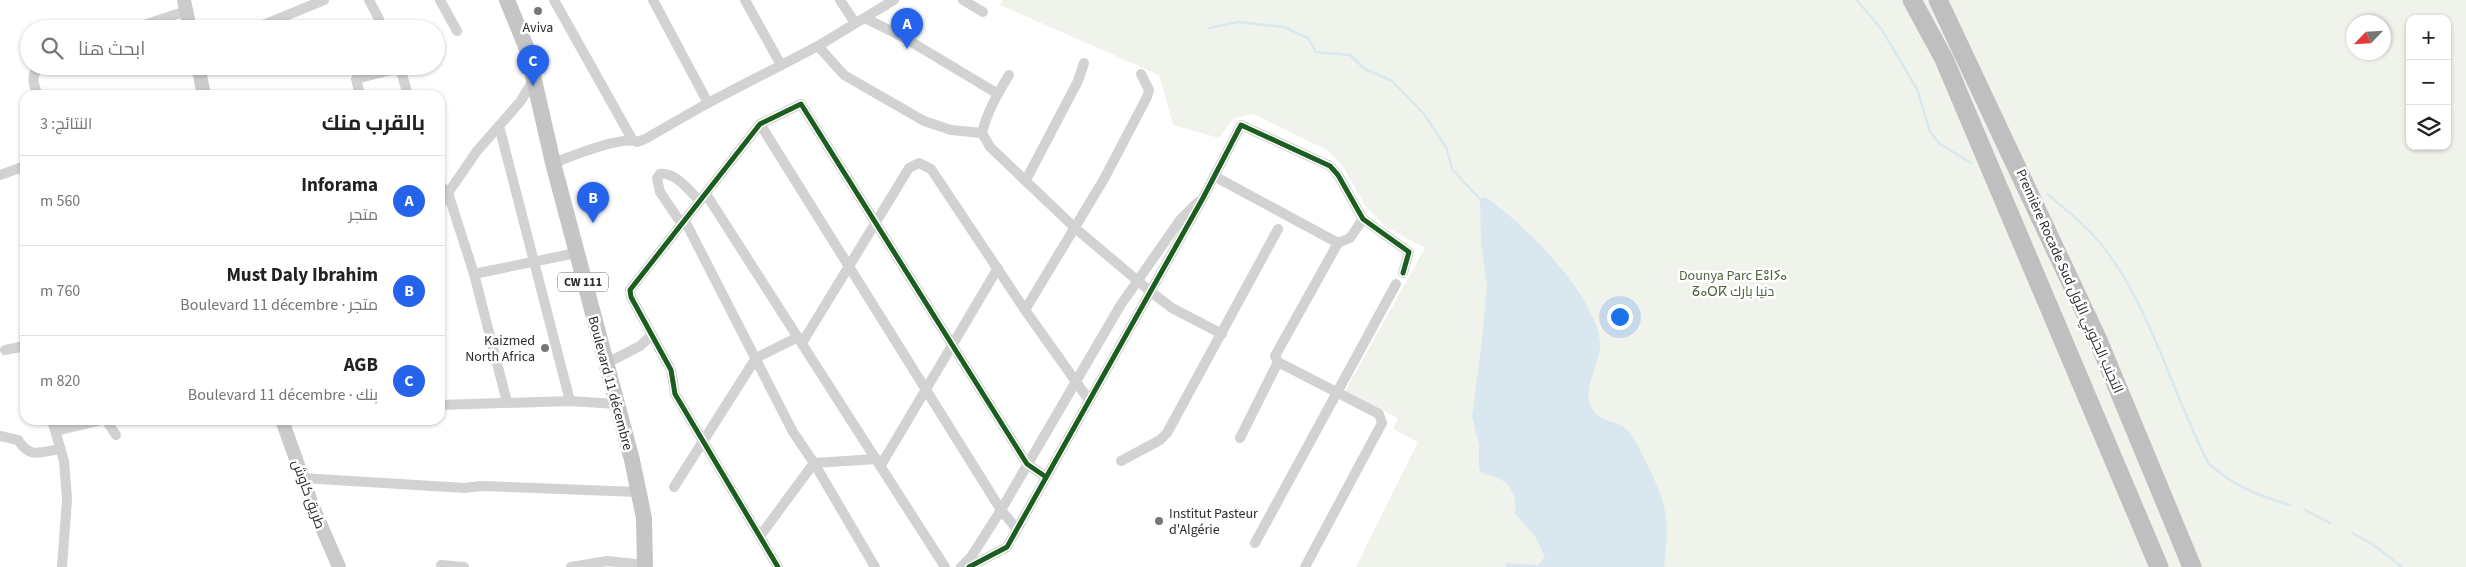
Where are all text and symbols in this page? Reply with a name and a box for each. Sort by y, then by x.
marker: Aviva [532,5,544,17]
pin: A [891,8,923,49]
north arrow [2346,15,2391,60]
map controls [2406,15,2451,150]
button: + [2406,15,2451,60]
place label: Aviva [523,18,553,38]
search box [20,20,445,75]
icon: search [38,34,66,62]
text: ابحث هنا [78,36,145,63]
pin: C [517,45,549,86]
button: − [2406,60,2451,105]
button: layers [2406,105,2451,150]
text: بالقرب منك [322,108,425,138]
text: النتائج: 3 [40,113,92,135]
street label: Première Rocade Sud التجنب الجنوبي الأول [2010,166,2128,397]
text: Inforama [301,172,378,199]
pin: B [577,182,609,223]
text: 560 m [40,190,80,212]
text: A [404,190,414,212]
text: متجر [349,204,378,226]
text: Must Daly Ibrahim [226,262,378,289]
park label: Dounya Parc ⴹⵓⵏⵢⴰ ⵒⴰⵔⴽ دنيا بارك [1679,266,1787,302]
road number: CW 111 [558,272,608,292]
text: 760 m [40,280,80,302]
text: B [404,280,414,302]
text: متجر · Boulevard 11 décembre [180,294,378,316]
your location [1607,304,1633,330]
street label: Boulevard 11 décembre [583,314,638,453]
place label: Kaizmed North Africa [465,331,535,367]
marker: Kaizmed North Africa [539,342,551,354]
text: AGB [344,352,378,379]
text: 820 m [40,370,80,392]
text: C [404,370,414,392]
text: بنك · Boulevard 11 décembre [188,384,378,406]
street label: طريق كاوش [286,457,330,532]
place label: Institut Pasteur d'Algérie [1169,504,1258,540]
marker: Institut Pasteur d'Algérie [1153,515,1165,527]

